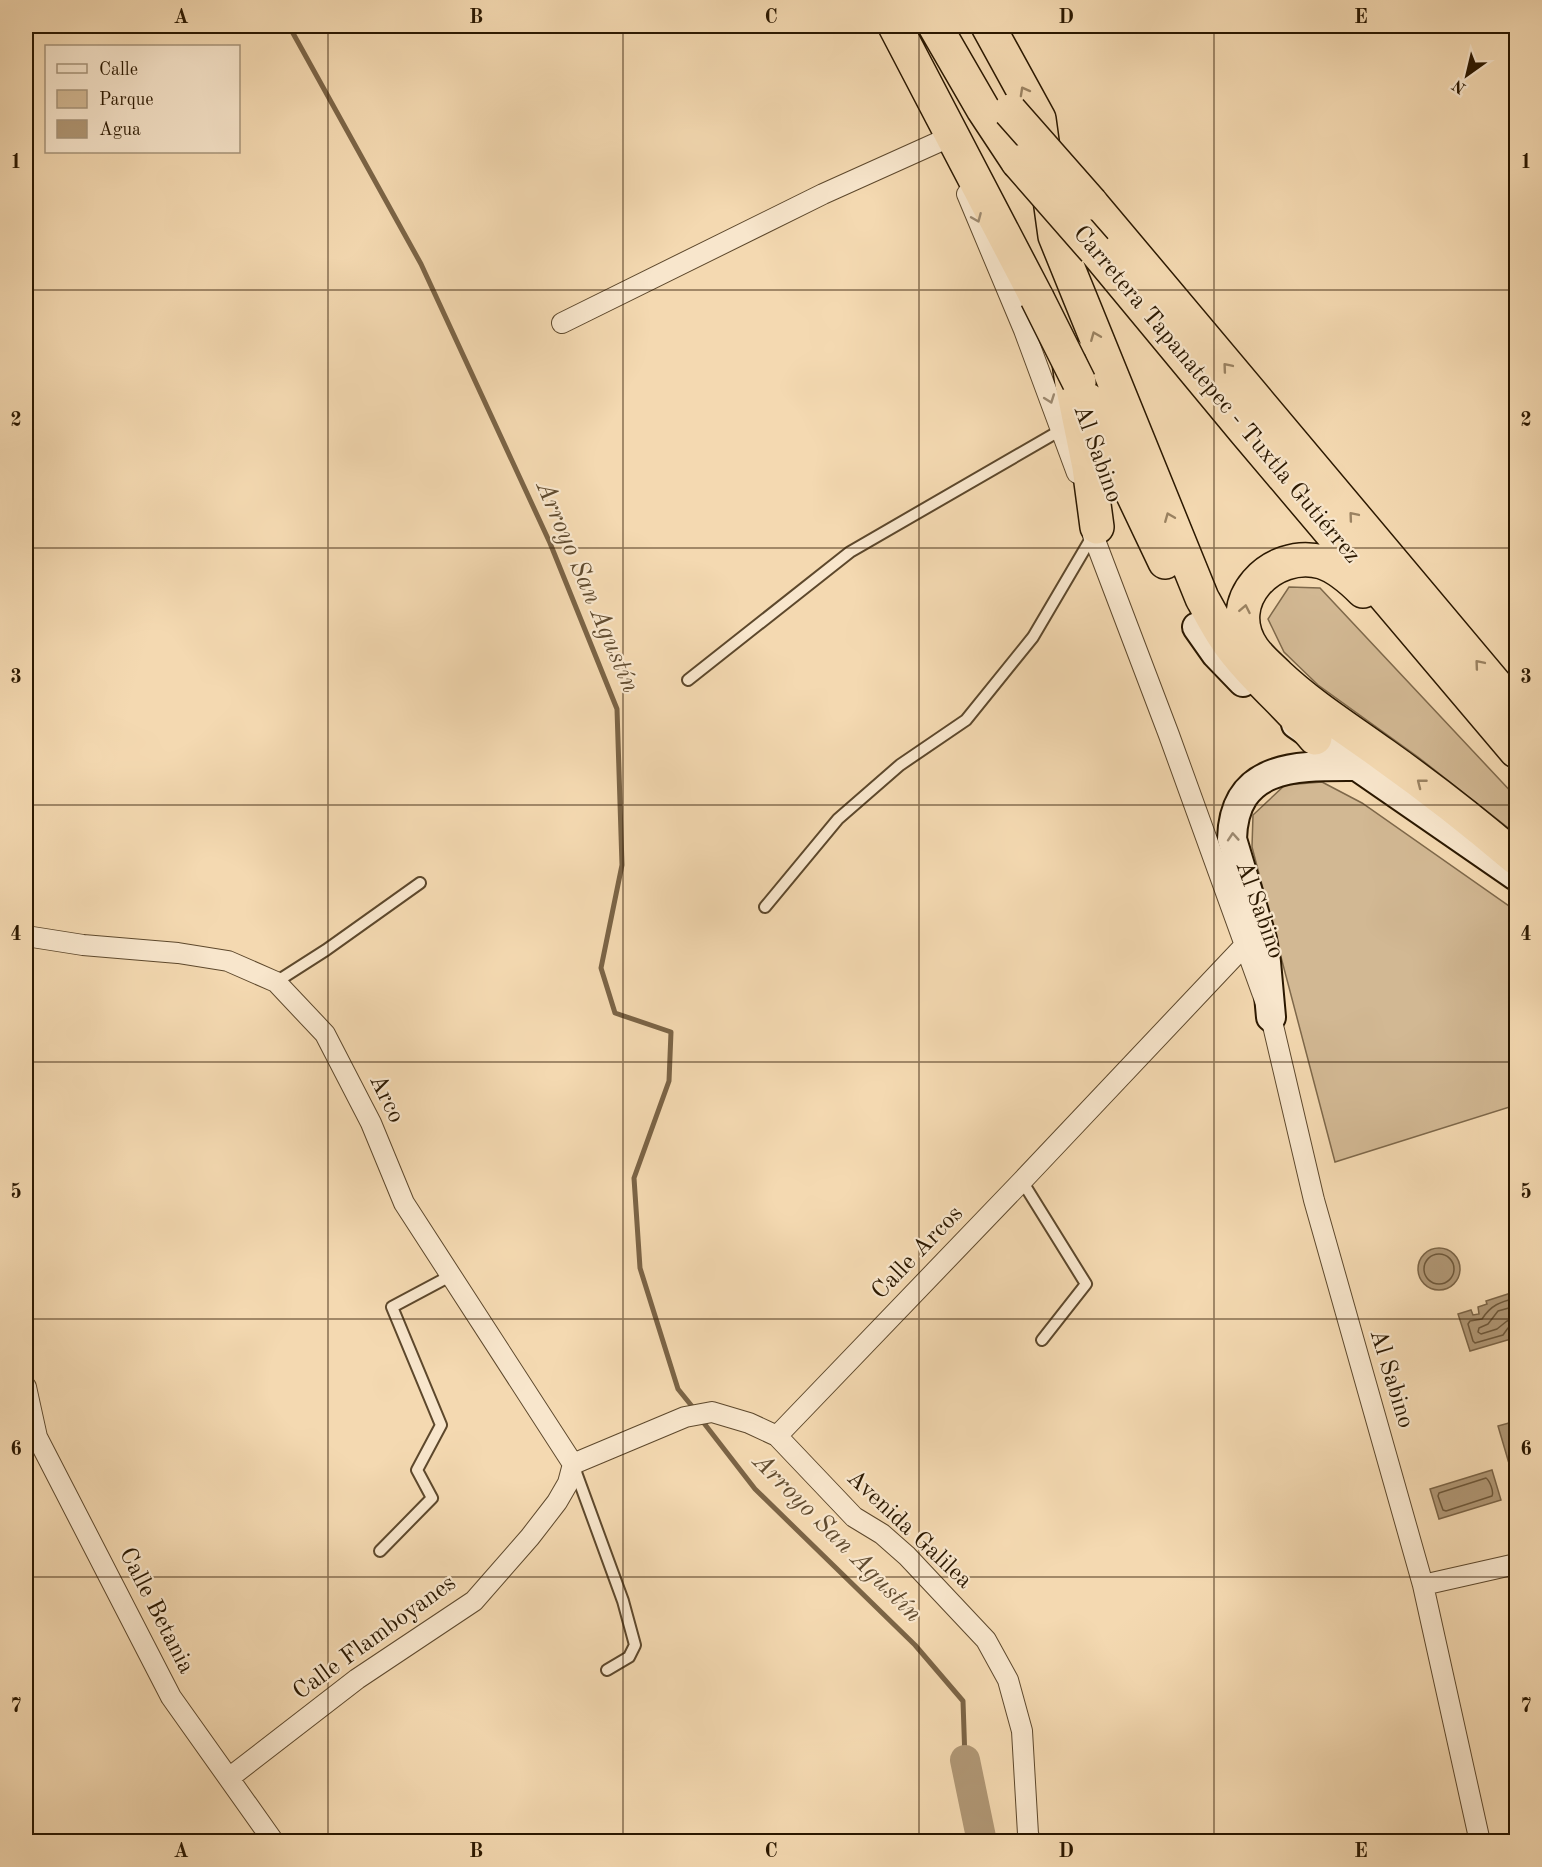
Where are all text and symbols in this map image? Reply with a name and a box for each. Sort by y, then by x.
text: A [173,8,189,28]
text: B [469,8,483,28]
text: C [764,8,778,28]
text: D [1058,8,1074,28]
text: E [1354,8,1368,28]
legend [45,45,240,153]
north arrow [1437,45,1497,105]
text: Calle [99,61,138,79]
text: N [1450,75,1469,96]
one-way arrow [1020,87,1031,97]
text: Parque [99,91,154,109]
text: Agua [99,121,141,139]
text: 1 [10,153,22,173]
text: 1 [1520,153,1532,173]
one-way arrow [970,212,982,223]
street label: Carretera Tapanatepec - Tuxtla Gutiérrez [1068,222,1364,568]
one-way arrow [1090,331,1102,342]
one-way arrow [1223,363,1234,374]
one-way arrow [1042,393,1055,403]
street label: Al Sabino [1068,402,1126,506]
text: 2 [10,411,22,431]
text: 2 [1520,411,1532,431]
water label: Arroyo San Agustín [530,476,643,697]
one-way arrow [1164,512,1176,523]
one-way arrow [1349,512,1360,523]
one-way arrow [1238,604,1251,614]
one-way arrow [1475,660,1486,671]
text: 3 [10,668,22,688]
text: 3 [1520,668,1532,688]
one-way arrow [1416,780,1427,791]
one-way arrow [1226,833,1239,842]
street label: Al Sabino [1230,858,1288,962]
text: 4 [10,925,22,945]
text: 4 [1520,925,1532,945]
street label: Arco [364,1071,408,1127]
text: 5 [10,1182,22,1203]
text: 5 [1520,1182,1532,1203]
street label: Calle Arcos [868,1202,968,1304]
street label: Al Sabino [1365,1327,1417,1431]
text: 6 [10,1440,22,1460]
text: 6 [1520,1440,1532,1460]
water label: Arroyo San Agustín [746,1447,927,1628]
street label: Avenida Galilea [842,1466,976,1594]
street label: Calle Betania [114,1544,198,1678]
street label: Calle Flamboyanes [289,1571,461,1705]
text: 7 [10,1697,22,1717]
text: 7 [1520,1697,1532,1717]
text: A [173,1842,189,1862]
text: B [469,1842,483,1862]
text: C [764,1842,778,1862]
text: D [1058,1842,1074,1862]
text: E [1354,1842,1368,1862]

